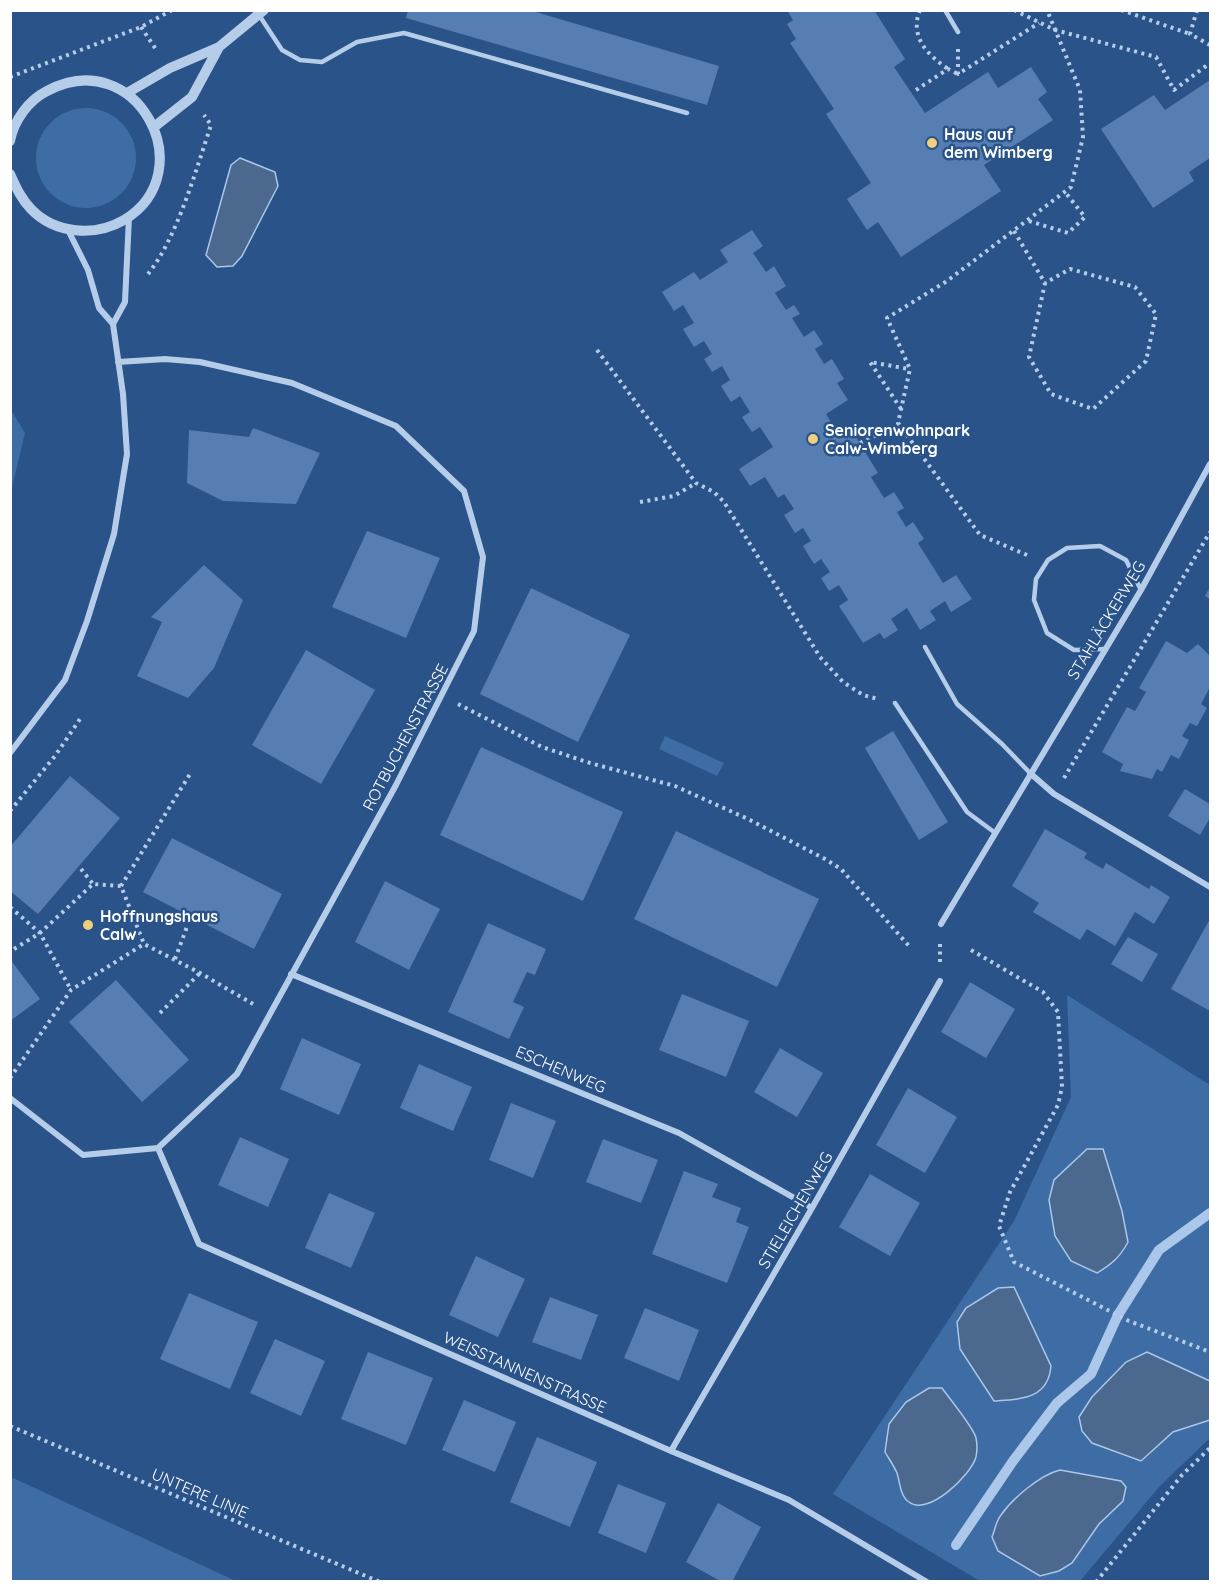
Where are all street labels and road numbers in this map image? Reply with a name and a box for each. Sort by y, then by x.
street label: STAHLÄCKERWEG [1063,557,1149,683]
street label: ROTBUCHENSTRASSE [358,660,452,814]
street label: ESCHENWEG [513,1041,609,1097]
street label: STIELEICHENWEG [753,1148,837,1272]
street label: WEISSTANNENSTRASSE [440,1327,610,1417]
street label: UNTERE LINIE [149,1464,251,1522]

